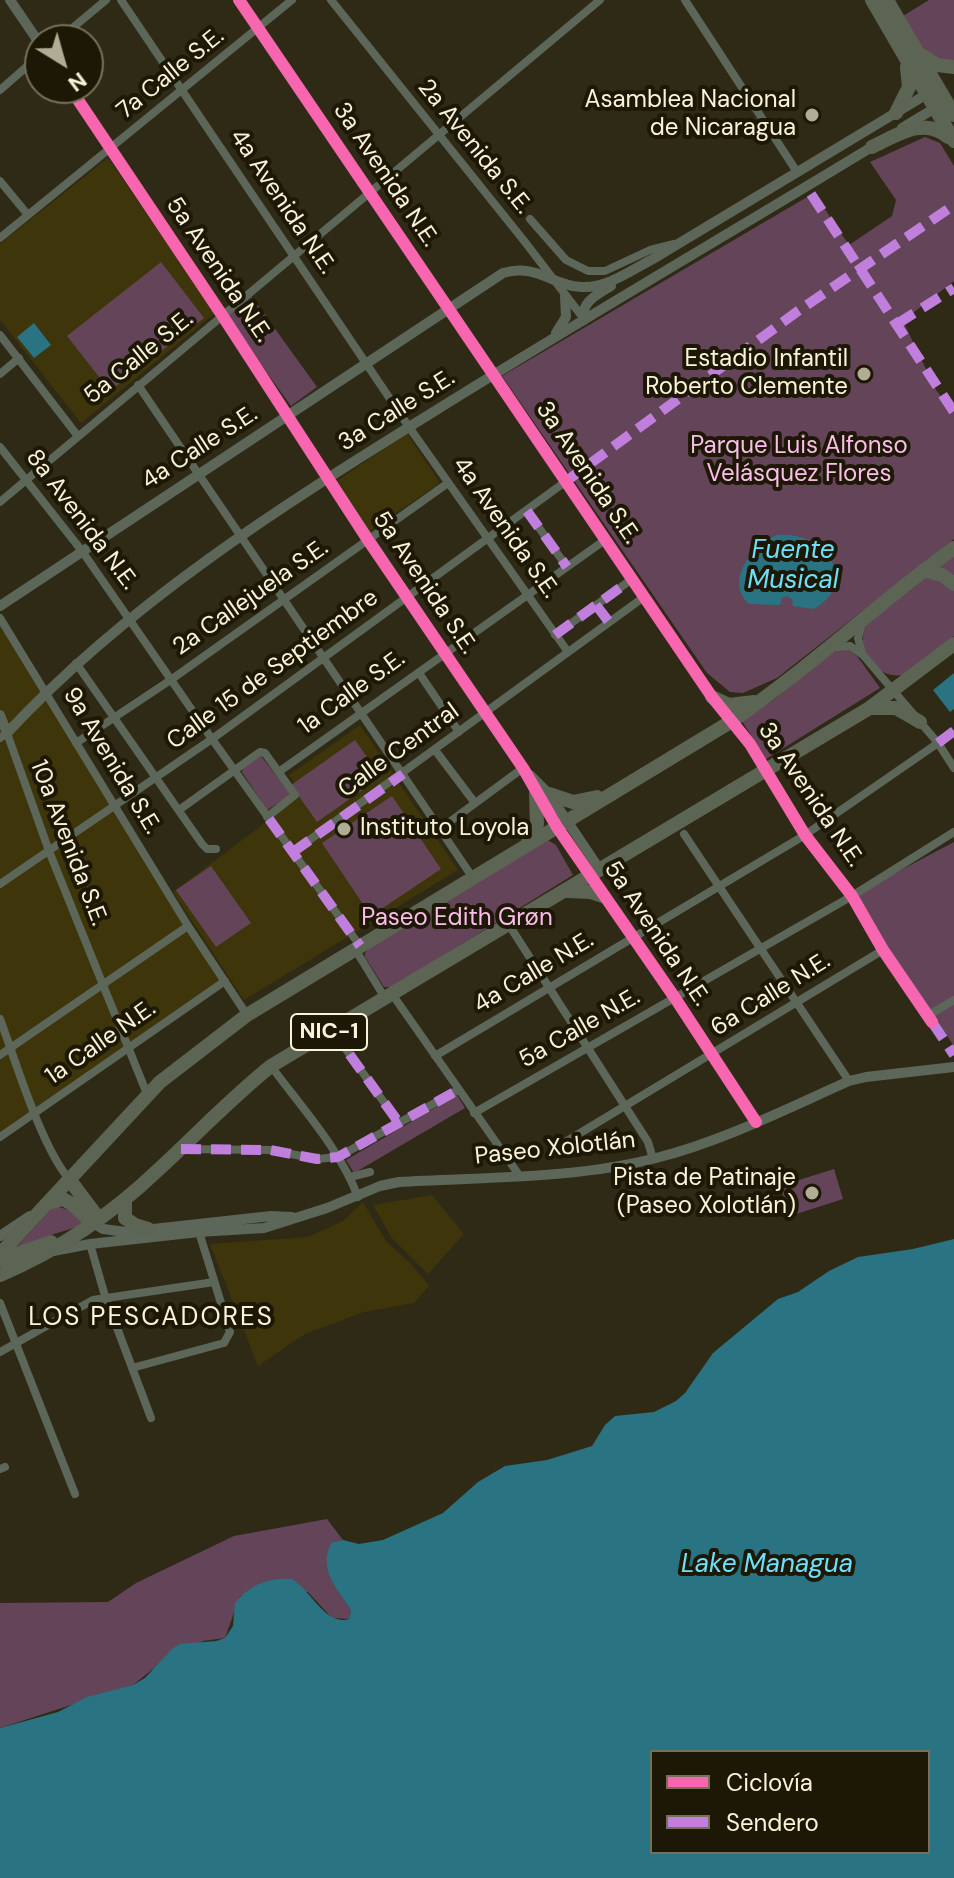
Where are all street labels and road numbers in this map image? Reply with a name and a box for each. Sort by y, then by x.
street label: 7a Calle S.E. [112,22,230,126]
street label: 2a Avenida S.E. [411,74,537,220]
street label: 3a Avenida N.E. [326,97,444,253]
street label: 4a Avenida N.E. [223,124,341,280]
street label: 5a Avenida N.E. [159,192,277,348]
street label: 5a Calle S.E. [79,305,199,411]
street label: 3a Calle S.E. [334,364,460,458]
street label: 3a Avenida S.E. [529,397,645,549]
street label: 4a Calle S.E. [137,400,263,496]
street label: 8a Avenida N.E. [19,444,143,596]
street label: 4a Avenida S.E. [446,452,564,604]
street label: 5a Avenida S.E. [366,506,482,660]
street label: 2a Callejuela S.E. [168,534,334,662]
street label: Calle 15 de Septiembre [162,584,384,756]
street label: 1a Calle S.E. [293,645,411,741]
street label: 9a Avenida S.E. [56,682,166,840]
street label: Calle Central [333,698,465,804]
street label: 3a Avenida N.E. [751,717,869,873]
street label: 10a Avenida S.E. [23,756,113,930]
street label: 5a Avenida N.E. [597,856,715,1012]
street label: 4a Calle N.E. [469,926,599,1020]
street label: 6a Calle N.E. [706,947,836,1043]
street label: 5a Calle N.E. [514,983,646,1075]
street label: 1a Calle N.E. [40,995,162,1091]
road number: NIC-1 [291,1014,367,1050]
street label: Paseo Xolotlán [473,1126,637,1172]

